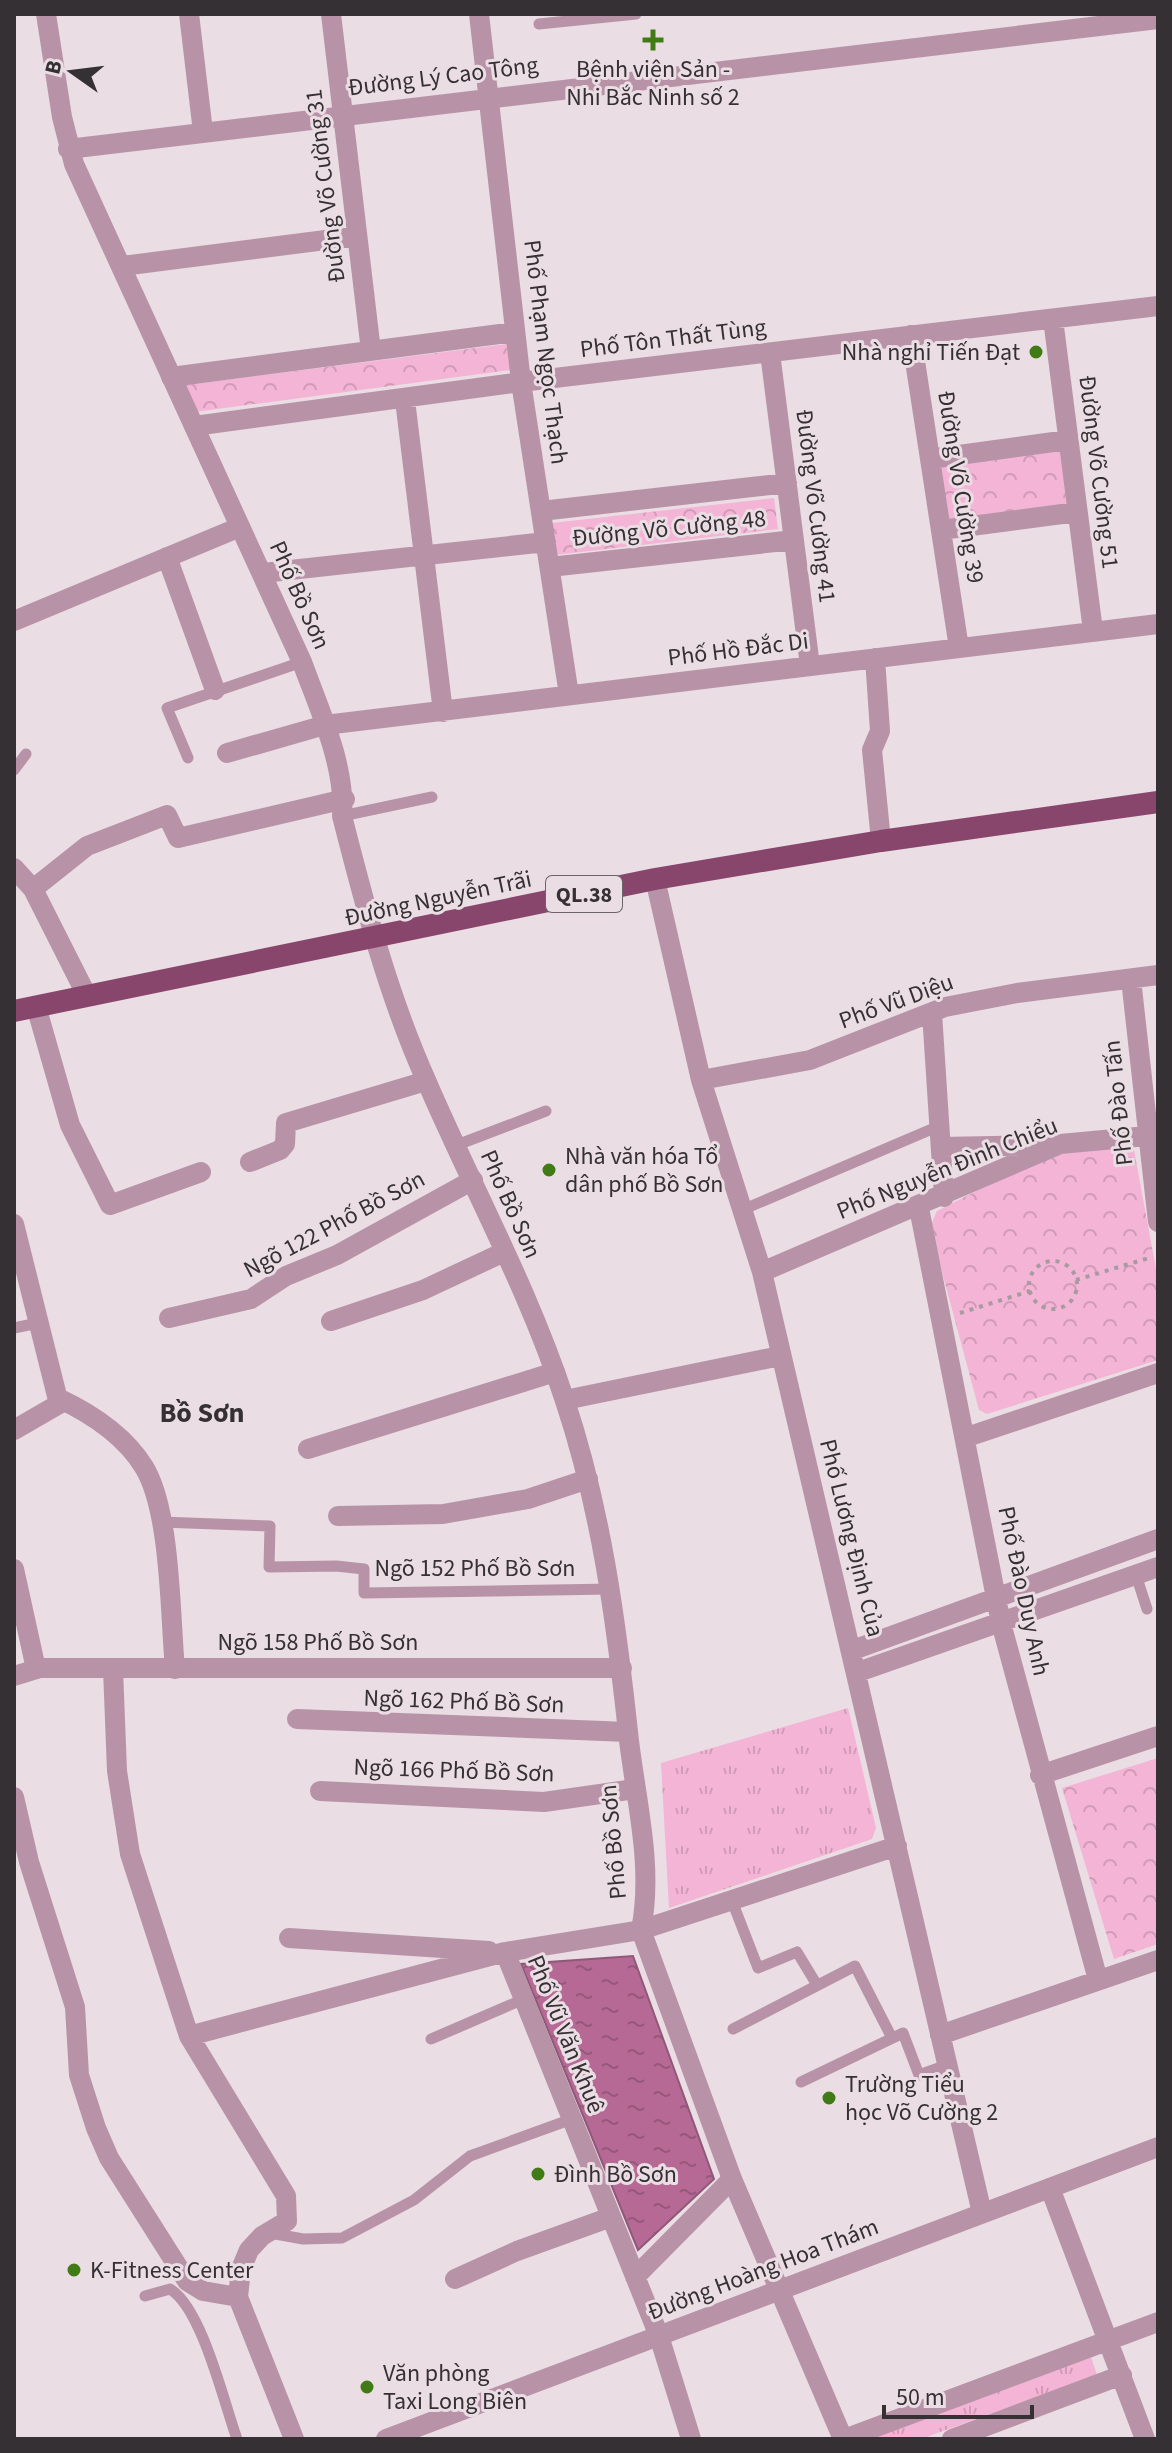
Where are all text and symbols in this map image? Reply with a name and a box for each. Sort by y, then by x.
marker: Bệnh viện Sản - Nhi Bắc Ninh số 2 [642,29,664,51]
north arrow [32,32,112,112]
street label: Đường Lý Cao Tông [346,47,540,106]
place label: Bệnh viện Sản - Nhi Bắc Ninh số 2 [566,52,740,115]
text: B [36,57,71,78]
street label: Đường Võ Cường 31 [296,87,355,285]
street label: Phố Phạm Ngọc Thạch [514,238,577,466]
street label: Phố Tôn Thất Tùng [578,310,768,367]
place label: Nhà nghỉ Tiến Đạt [842,335,1020,370]
marker: Nhà nghỉ Tiến Đạt [1027,343,1045,361]
street label: Đường Võ Cường 51 [1069,373,1128,571]
street label: Đường Võ Cường 39 [928,388,993,586]
street label: Đường Võ Cường 41 [786,407,845,605]
street label: Đường Võ Cường 48 [570,501,768,556]
street label: Phố Bồ Sơn [260,535,339,655]
street label: Phố Hồ Đắc Di [666,623,810,675]
street label: Đường Nguyễn Trãi [341,862,535,935]
road number: QL.38 [546,876,622,912]
street label: Phố Vũ Diệu [834,965,958,1038]
street label: Phố Đào Tấn [1095,1038,1142,1167]
street label: Phố Nguyễn Đình Chiểu [831,1108,1063,1229]
place label: Nhà văn hóa Tổ dân phố Bồ Sơn [565,1139,723,1202]
street label: Phố Bồ Sơn [471,1144,550,1264]
marker: Nhà văn hóa Tổ dân phố Bồ Sơn [540,1161,558,1179]
street label: Ngõ 122 Phố Bồ Sơn [237,1162,431,1287]
district label: Bồ Sơn [159,1393,245,1433]
street label: Phố Lương Định Của [810,1436,893,1641]
street label: Phố Đào Duy Anh [988,1503,1059,1679]
street label: Ngõ 152 Phố Bồ Sơn [374,1551,576,1586]
street label: Ngõ 158 Phố Bồ Sơn [217,1625,419,1660]
street label: Ngõ 162 Phố Bồ Sơn [363,1681,565,1722]
street label: Ngõ 166 Phố Bồ Sơn [353,1750,555,1791]
street label: Phố Bồ Sơn [591,1783,636,1901]
street label: Phố Vũ Văn Khuê [518,1950,613,2118]
place label: Trường Tiểu học Võ Cường 2 [845,2067,998,2130]
marker: Trường Tiểu học Võ Cường 2 [820,2089,838,2107]
place label: Đình Bồ Sơn [554,2157,677,2192]
marker: Đình Bồ Sơn [529,2165,547,2183]
street label: Đường Hoàng Hoa Thám [643,2209,884,2330]
place label: K-Fitness Center [90,2253,254,2288]
marker: K-Fitness Center [65,2261,83,2279]
place label: Văn phòng Taxi Long Biên [383,2356,527,2419]
scale bar [884,2369,1032,2419]
marker: Văn phòng Taxi Long Biên [358,2378,376,2396]
text: 50 m [896,2380,945,2415]

